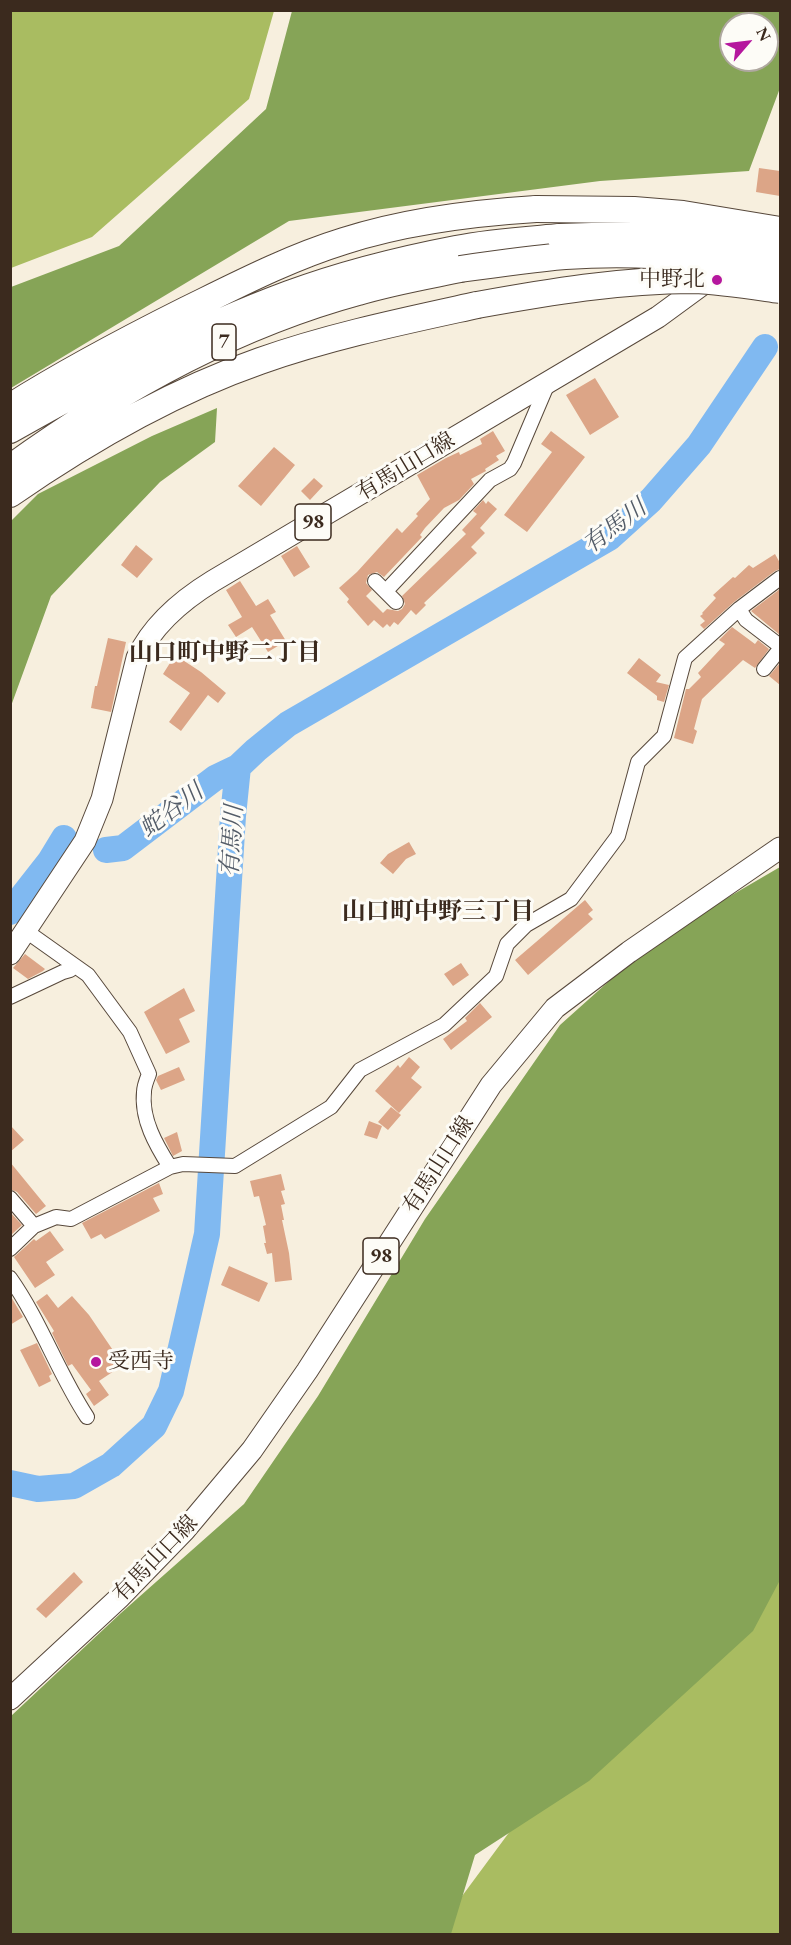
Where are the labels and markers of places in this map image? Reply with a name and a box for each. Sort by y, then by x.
place label: 中野北 [639,267,705,293]
marker: 中野北 [710,273,724,287]
place label: 受西寺 [108,1349,174,1375]
marker: 受西寺 [89,1355,103,1369]

